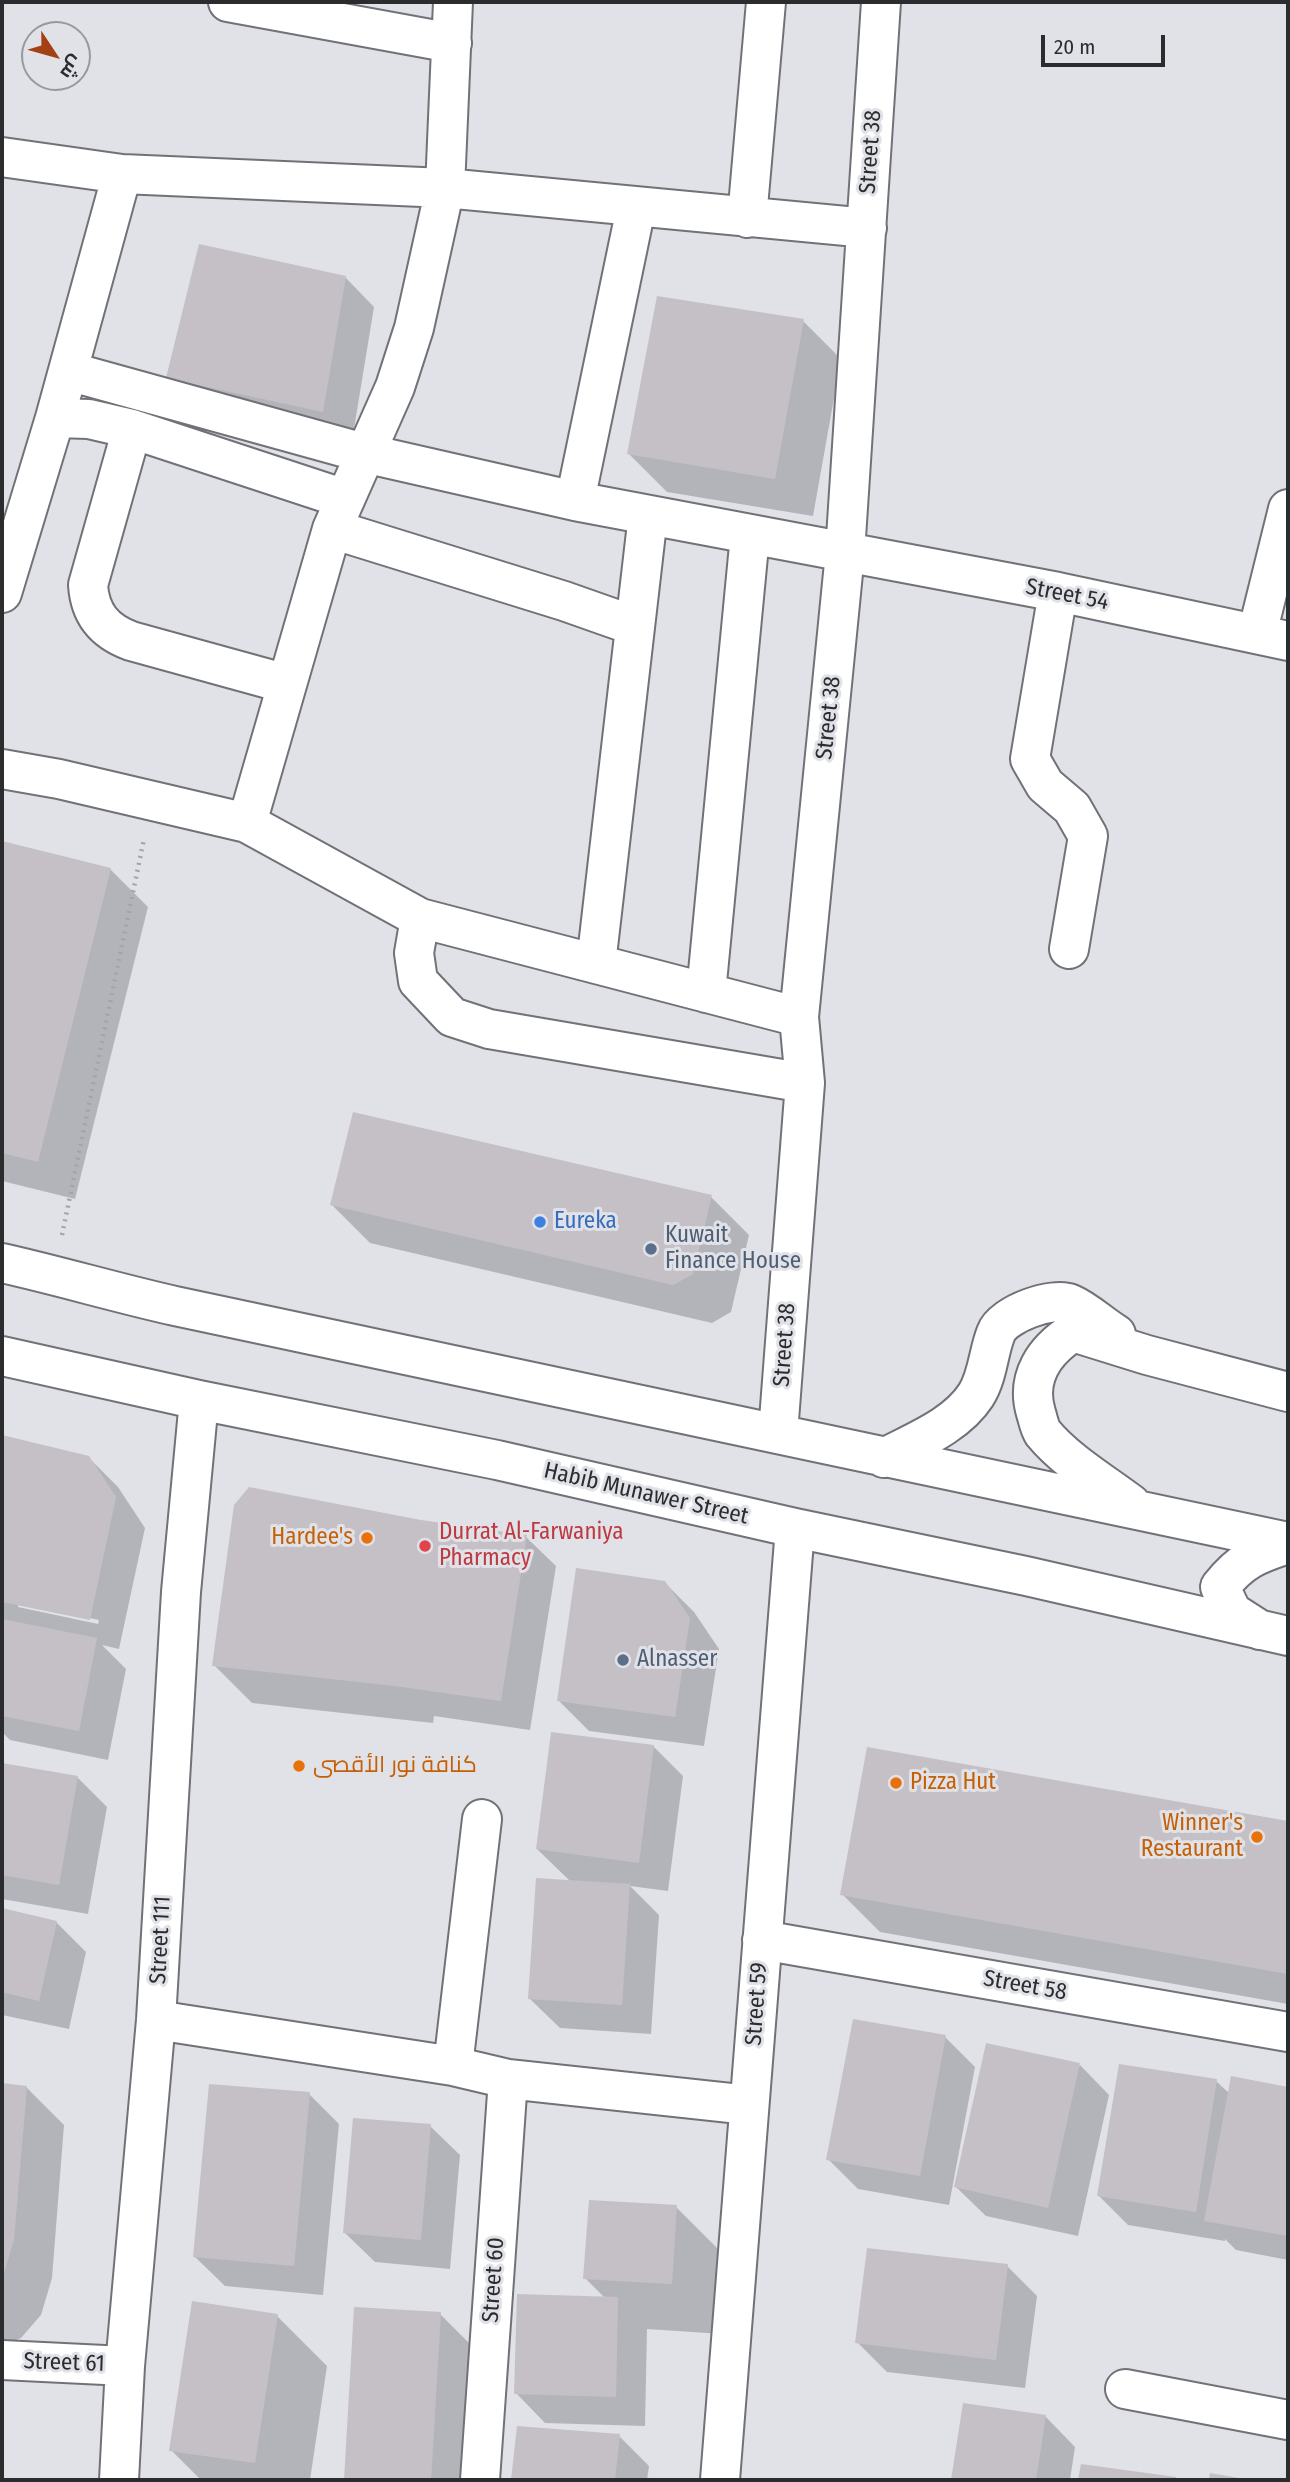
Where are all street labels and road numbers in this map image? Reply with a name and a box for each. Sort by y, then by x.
street label: Street 38 [854,109,888,195]
street label: Street 54 [1023,573,1111,617]
street label: Street 38 [811,675,847,761]
street label: Street 38 [768,1302,802,1388]
street label: Habib Munawer Street [541,1457,751,1531]
street label: Street 111 [145,1895,177,1985]
street label: Street 59 [740,1961,774,2047]
street label: Street 58 [981,1965,1069,2007]
street label: Street 60 [477,2236,511,2324]
street label: Street 61 [23,2348,105,2378]

